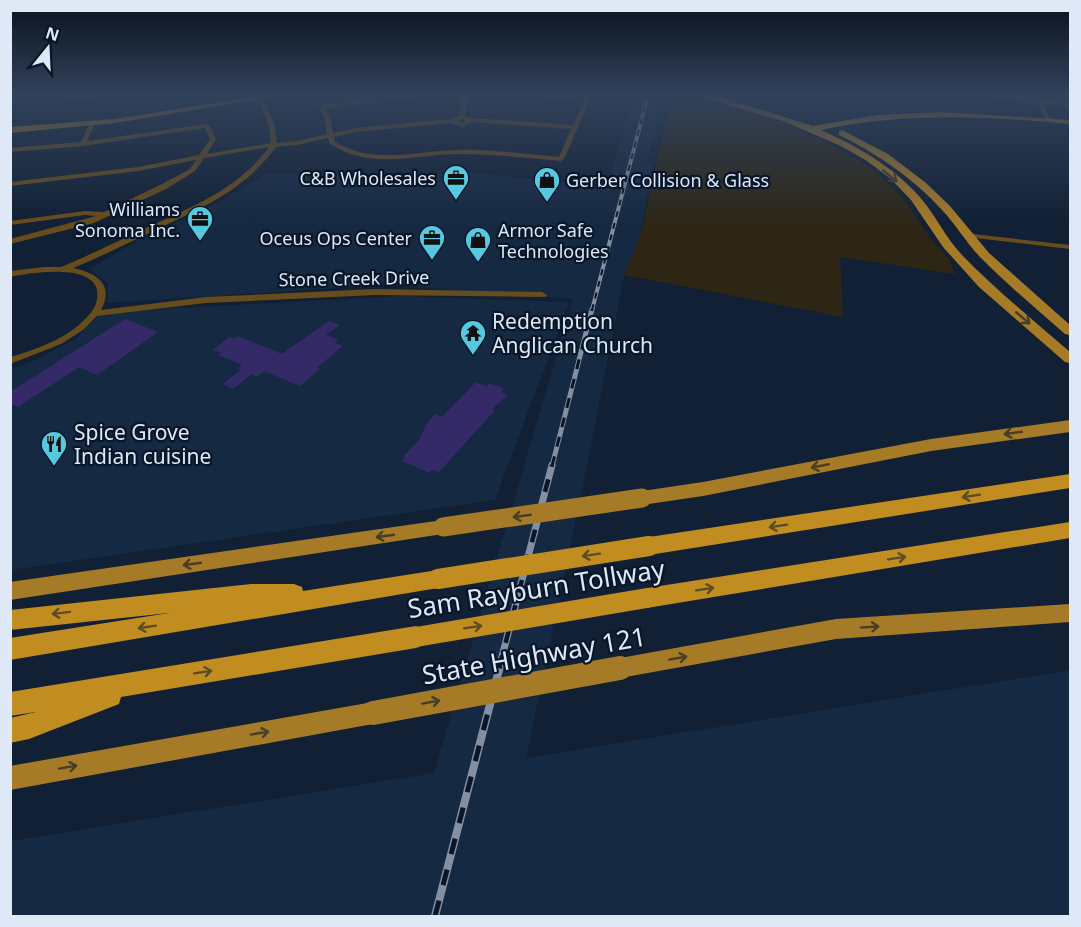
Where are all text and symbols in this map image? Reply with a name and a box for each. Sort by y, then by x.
north arrow [18,18,78,78]
text: N [43,21,62,46]
office icon: C&B Wholesales [441,163,471,201]
shop icon: Gerber Collision & Glass [532,165,562,203]
place label: C&B Wholesales [299,166,436,190]
place label: Gerber Collision & Glass [566,168,769,192]
one-way arrow [882,169,897,183]
place label: Williams Sonoma Inc. [75,197,180,242]
office icon: Williams Sonoma Inc. [185,204,215,242]
place label: Armor Safe Technologies [498,218,609,263]
office icon: Oceus Ops Center [417,223,447,261]
shop icon: Armor Safe Technologies [463,225,493,263]
place label: Oceus Ops Center [260,226,413,250]
street label: Stone Creek Drive [278,265,430,291]
place label: Redemption Anglican Church [492,307,653,359]
one-way arrow [1015,311,1030,325]
temple icon: Redemption Anglican Church [458,318,488,356]
place label: Spice Grove Indian cuisine [74,418,211,470]
one-way arrow [1003,428,1023,439]
restaurant icon: Spice Grove Indian cuisine [39,429,69,467]
one-way arrow [811,461,831,472]
one-way arrow [962,491,982,502]
one-way arrow [513,510,533,521]
one-way arrow [769,520,789,531]
one-way arrow [376,530,396,541]
one-way arrow [582,549,602,560]
street label: Sam Rayburn Tollway [405,550,668,626]
one-way arrow [887,552,907,563]
one-way arrow [183,559,203,570]
one-way arrow [695,583,714,594]
one-way arrow [52,608,71,619]
street label: State Highway 121 [419,618,649,692]
one-way arrow [137,621,157,632]
one-way arrow [463,621,483,632]
one-way arrow [860,621,880,632]
one-way arrow [668,652,687,663]
one-way arrow [192,666,212,677]
one-way arrow [420,696,440,707]
one-way arrow [250,727,269,738]
one-way arrow [58,761,77,772]

